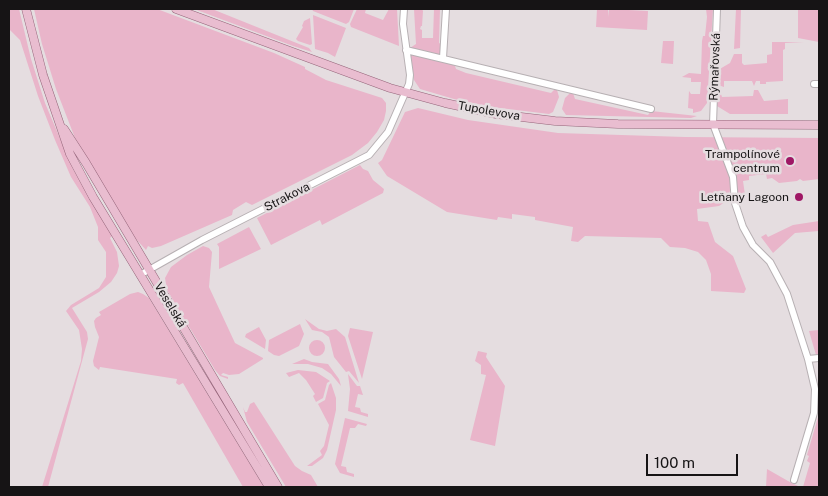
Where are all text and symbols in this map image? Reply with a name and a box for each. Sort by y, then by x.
street label: Rýmařovská [707,33,723,101]
street label: Tupolevova [457,98,521,124]
place label: Trampolínové centrum [705,147,780,175]
marker: Trampolínové centrum [784,155,796,167]
street label: Strakova [262,179,312,215]
place label: Letňany Lagoon [700,190,789,204]
marker: Letňany Lagoon [793,191,805,203]
street label: Veselská [151,280,189,330]
scale bar [648,444,740,476]
text: 100 m [654,454,695,471]

